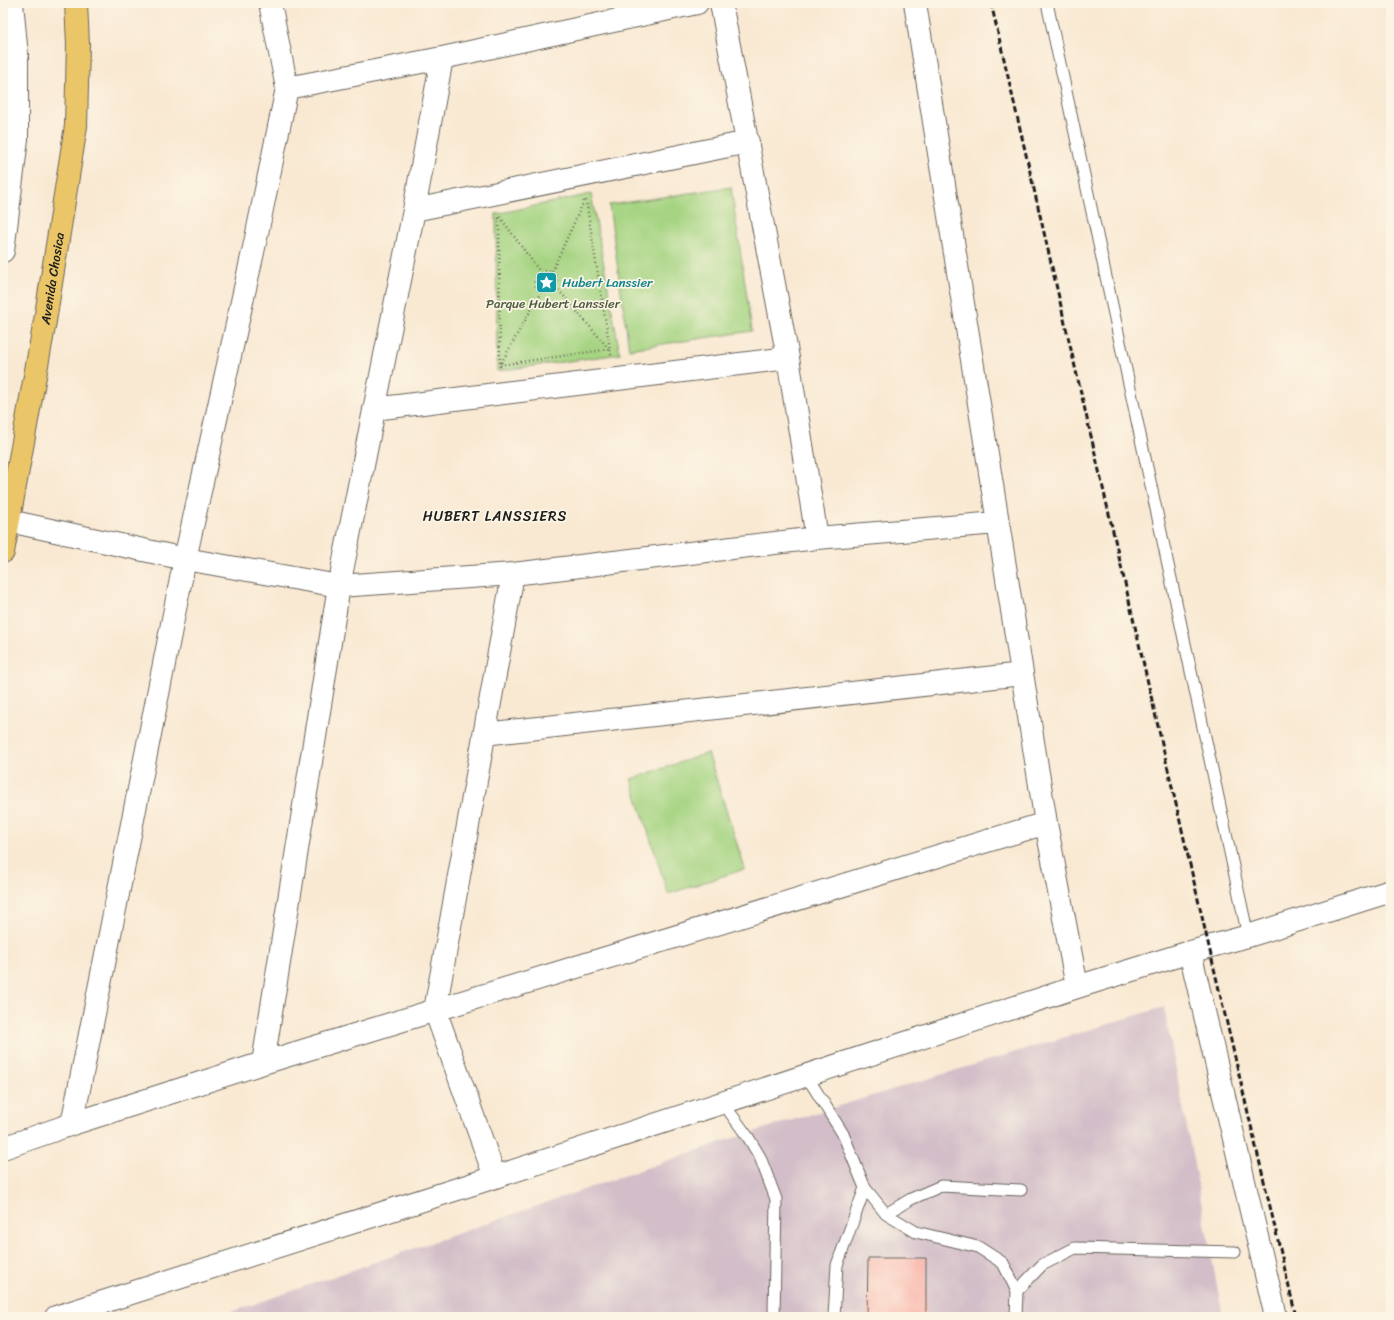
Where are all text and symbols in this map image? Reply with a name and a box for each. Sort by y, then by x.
street label: Avenida Chosica [33,230,71,327]
place icon: Hubert Lanssier [533,269,559,295]
place label: Hubert Lanssier [562,271,653,294]
park label: Parque Hubert Lanssier [486,292,621,315]
district label: HUBERT LANSSIERS [423,504,567,529]

